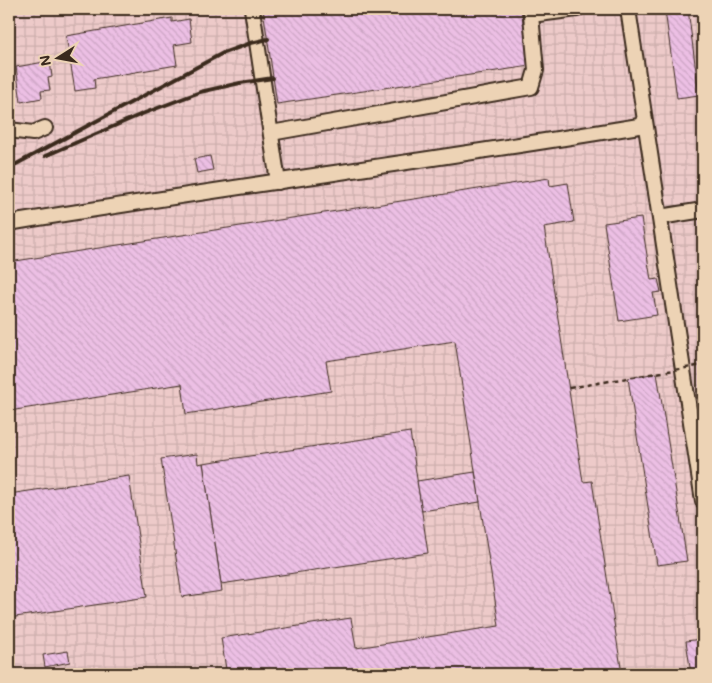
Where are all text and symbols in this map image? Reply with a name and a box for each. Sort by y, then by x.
north arrow [32,32,82,82]
text: N [34,54,55,68]

